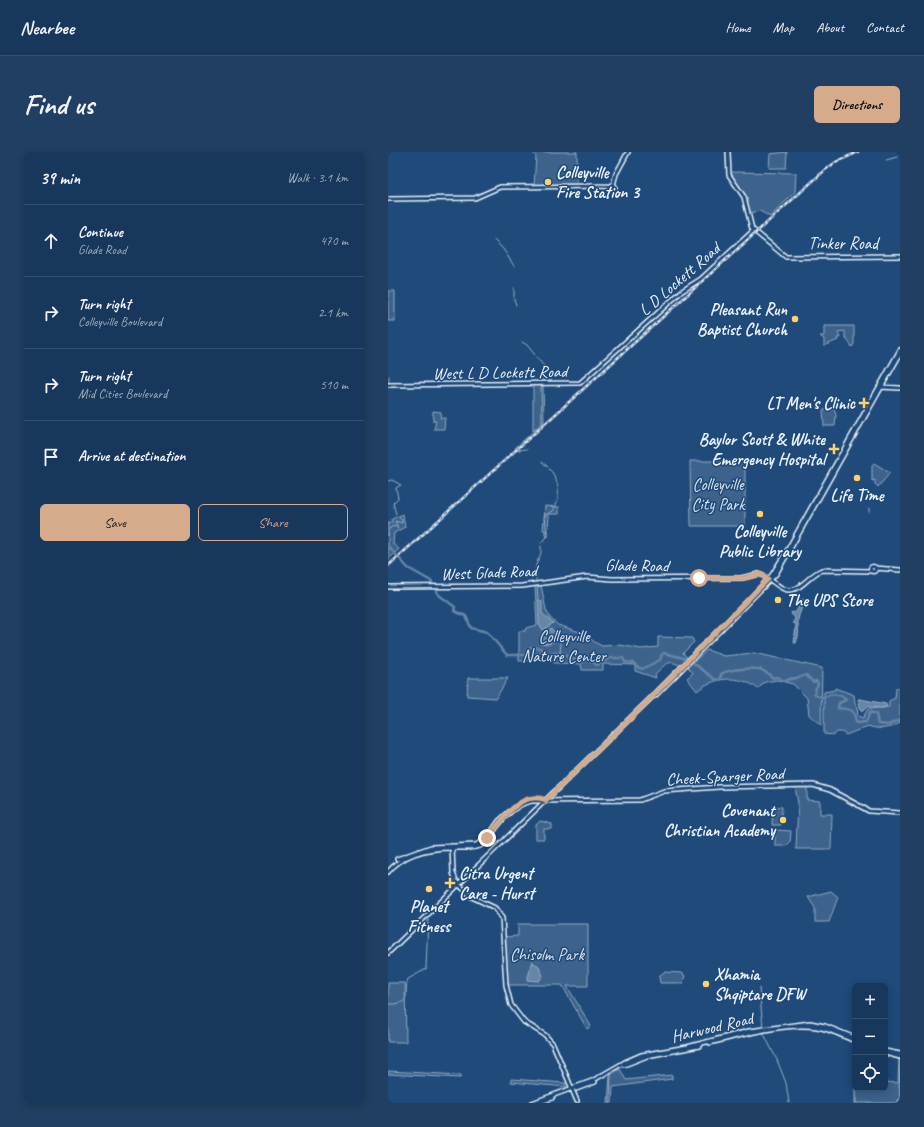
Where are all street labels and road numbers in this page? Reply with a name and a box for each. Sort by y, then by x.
street label: Tinker Road [808,233,880,254]
street label: L D Lockett Road [634,236,727,320]
street label: West L D Lockett Road [433,361,571,384]
street label: Glade Road [605,554,671,577]
street label: West Glade Road [441,560,541,585]
street label: Cheek-Sparger Road [666,763,788,790]
street label: Harwood Road [669,1007,757,1047]

